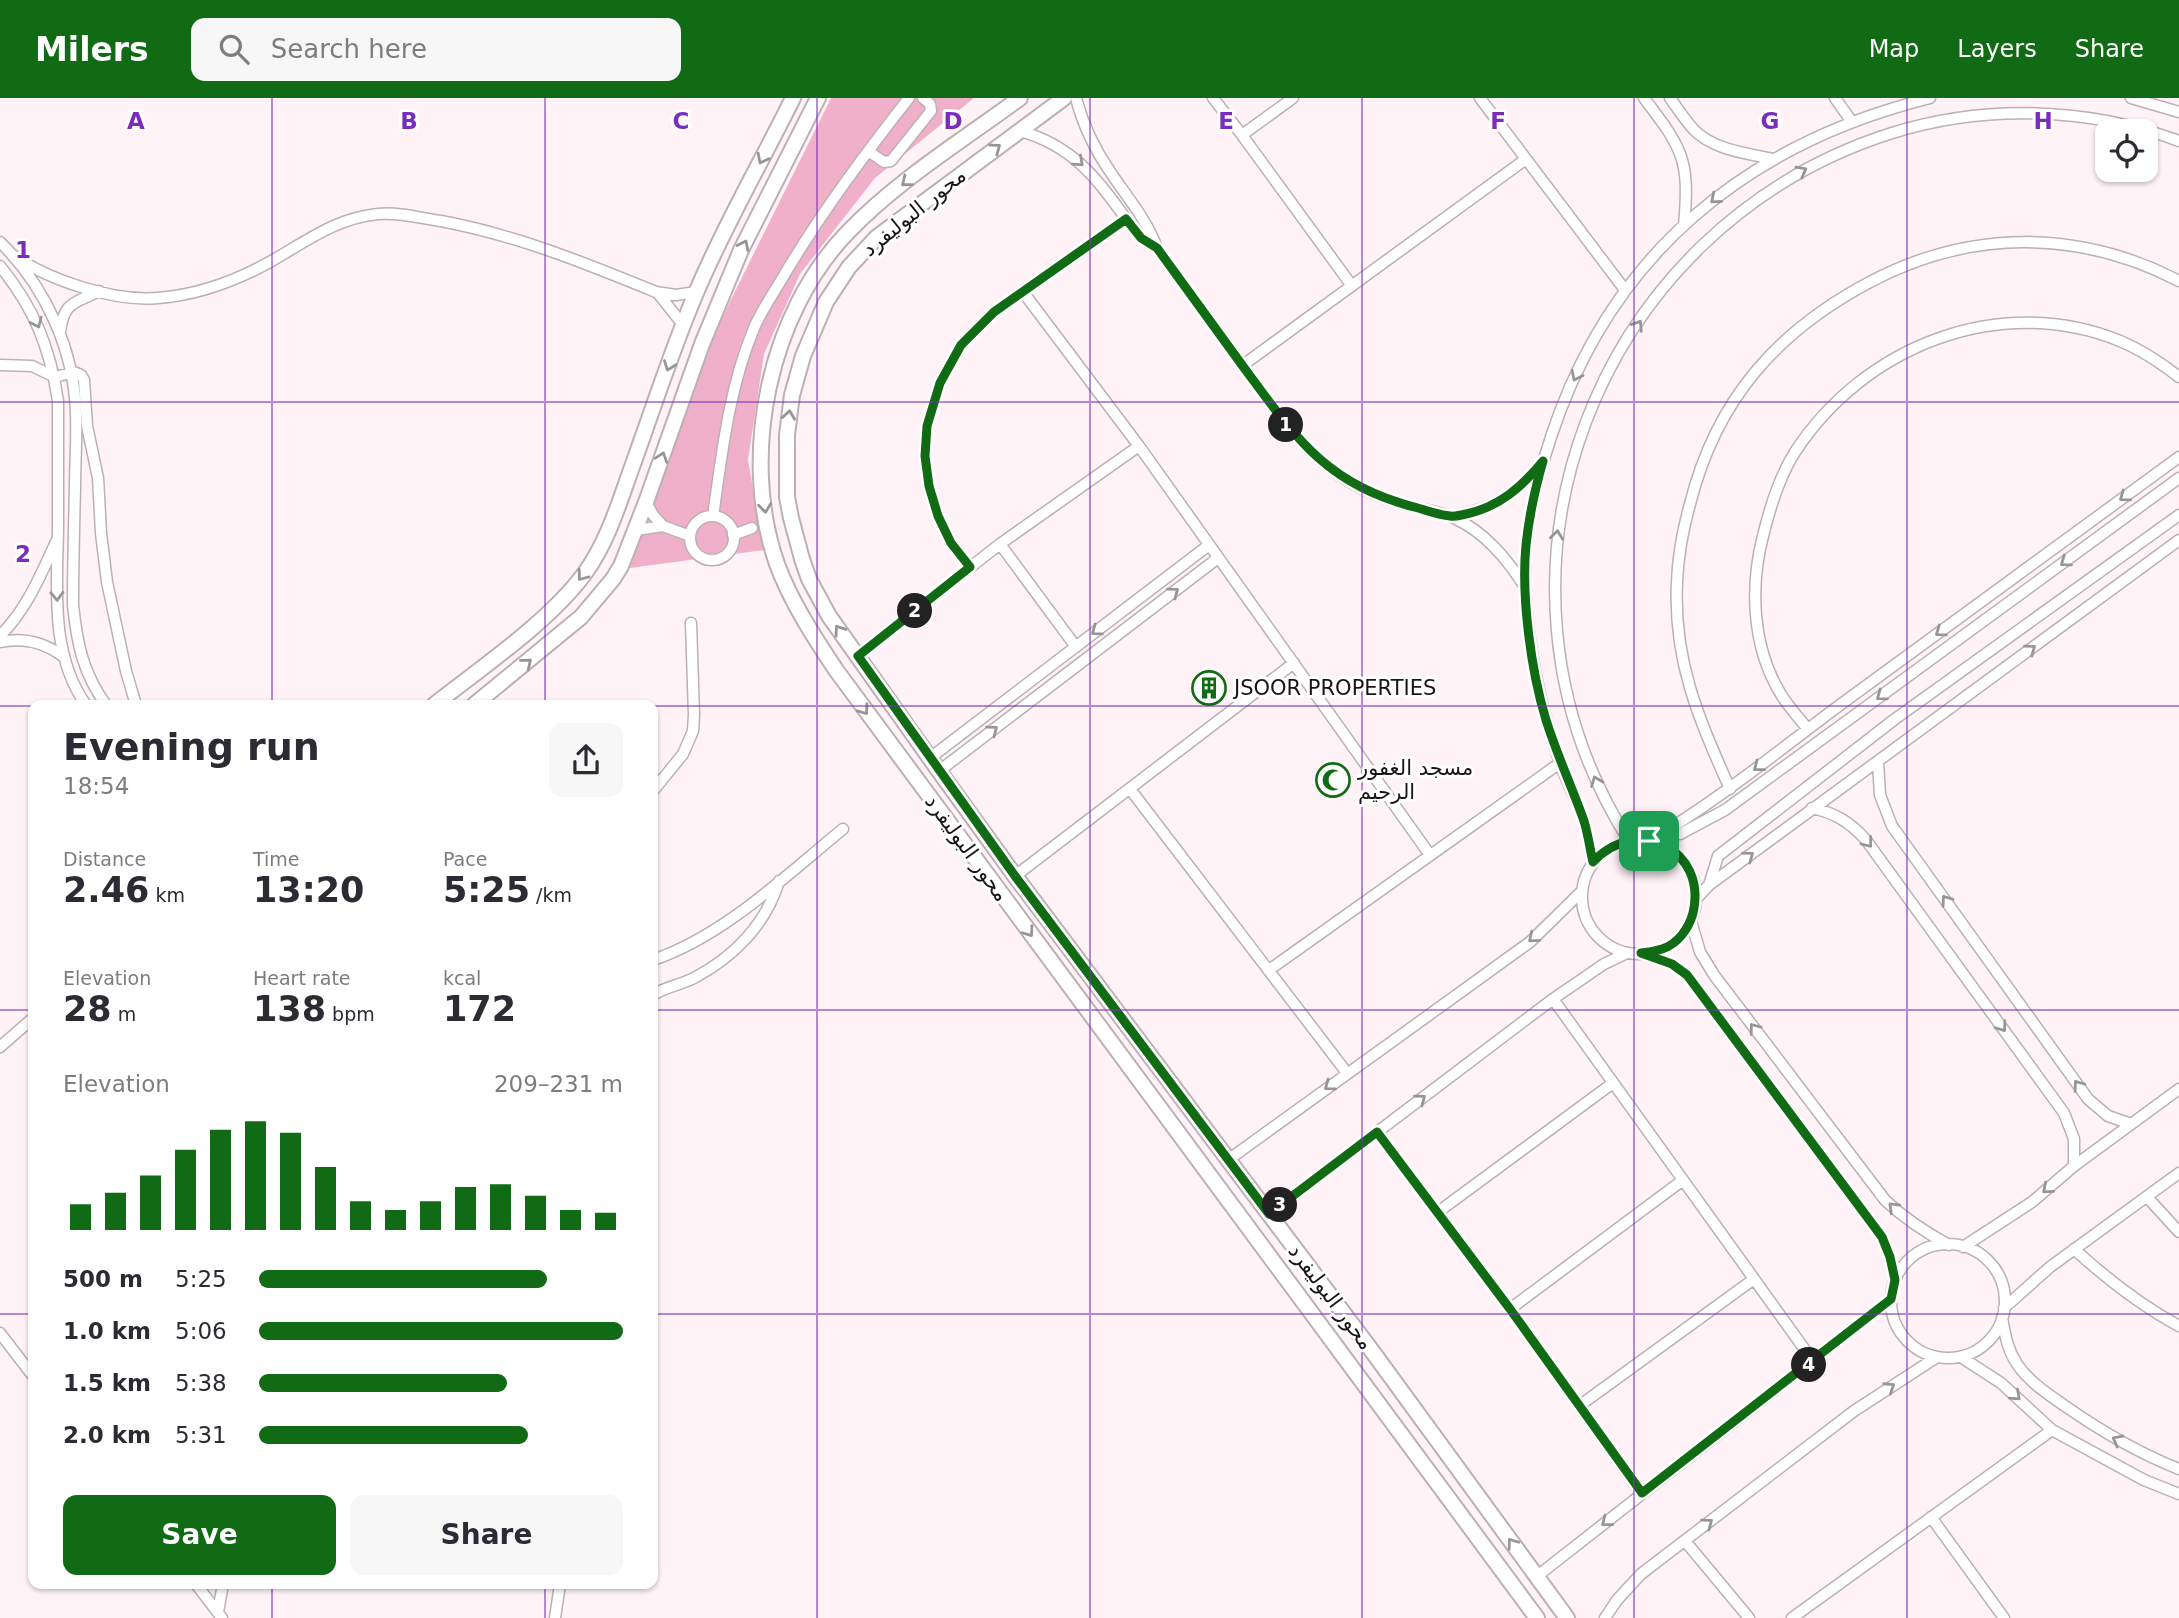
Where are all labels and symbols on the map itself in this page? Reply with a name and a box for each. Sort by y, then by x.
text: A [127,108,145,134]
text: B [400,108,418,134]
text: C [673,108,689,134]
text: D [943,108,963,134]
text: E [1218,108,1234,134]
text: F [1490,108,1506,134]
text: G [1761,108,1779,134]
text: H [2033,108,2053,134]
one-way arrow [988,144,1000,157]
one-way arrow [757,152,770,164]
one-way arrow [1071,154,1084,166]
street label: محور البوليفرد [857,163,971,261]
one-way arrow [1795,166,1807,179]
one-way arrow [902,174,914,187]
one-way arrow [1710,191,1723,203]
text: 1 [15,237,31,263]
one-way arrow [735,240,749,252]
one-way arrow [29,316,43,328]
one-way arrow [1629,319,1642,332]
one-way arrow [663,360,677,372]
one-way arrow [1570,369,1584,381]
pin: 1 [1268,408,1304,442]
one-way arrow [782,409,797,420]
one-way arrow [654,451,668,464]
one-way arrow [2119,489,2132,501]
one-way arrow [758,502,773,514]
one-way arrow [1550,529,1565,541]
text: 2 [15,541,31,567]
one-way arrow [2060,554,2072,566]
one-way arrow [577,568,590,580]
one-way arrow [1166,587,1179,600]
one-way arrow [49,591,65,602]
pin: 2 [898,594,932,628]
one-way arrow [1092,623,1104,636]
one-way arrow [1936,623,1948,636]
one-way arrow [835,625,847,638]
one-way arrow [2023,645,2036,657]
one-way arrow [520,658,532,671]
building icon: JSOOR PROPERTIES [1190,669,1228,707]
place label: JSOOR PROPERTIES [1232,676,1436,700]
one-way arrow [1876,688,1889,701]
one-way arrow [856,702,869,714]
one-way arrow [986,725,998,738]
place label: مسجد الغفور الرحيم [1357,756,1473,805]
one-way arrow [1753,759,1766,772]
mosque icon: مسجد الغفور الرحيم [1314,761,1352,799]
one-way arrow [1591,775,1605,787]
street label: محور البوليفرد [920,790,1014,906]
pin [1619,811,1679,871]
one-way arrow [1859,836,1872,848]
one-way arrow [1741,851,1754,864]
one-way arrow [1942,895,1954,908]
one-way arrow [1020,924,1033,937]
one-way arrow [1528,930,1541,943]
one-way arrow [1994,1019,2006,1032]
one-way arrow [1749,1023,1762,1035]
one-way arrow [1324,1078,1337,1091]
one-way arrow [2074,1080,2086,1093]
one-way arrow [1413,1094,1426,1107]
one-way arrow [2042,1181,2055,1193]
pin: 3 [1262,1188,1298,1222]
one-way arrow [1888,1203,1901,1216]
street label: محور البوليفرد [1283,1239,1379,1355]
pin: 4 [1792,1348,1826,1382]
one-way arrow [1883,1382,1896,1395]
one-way arrow [2008,1388,2021,1400]
one-way arrow [2112,1435,2124,1448]
one-way arrow [1601,1514,1613,1527]
one-way arrow [1701,1519,1713,1531]
one-way arrow [1508,1539,1520,1551]

